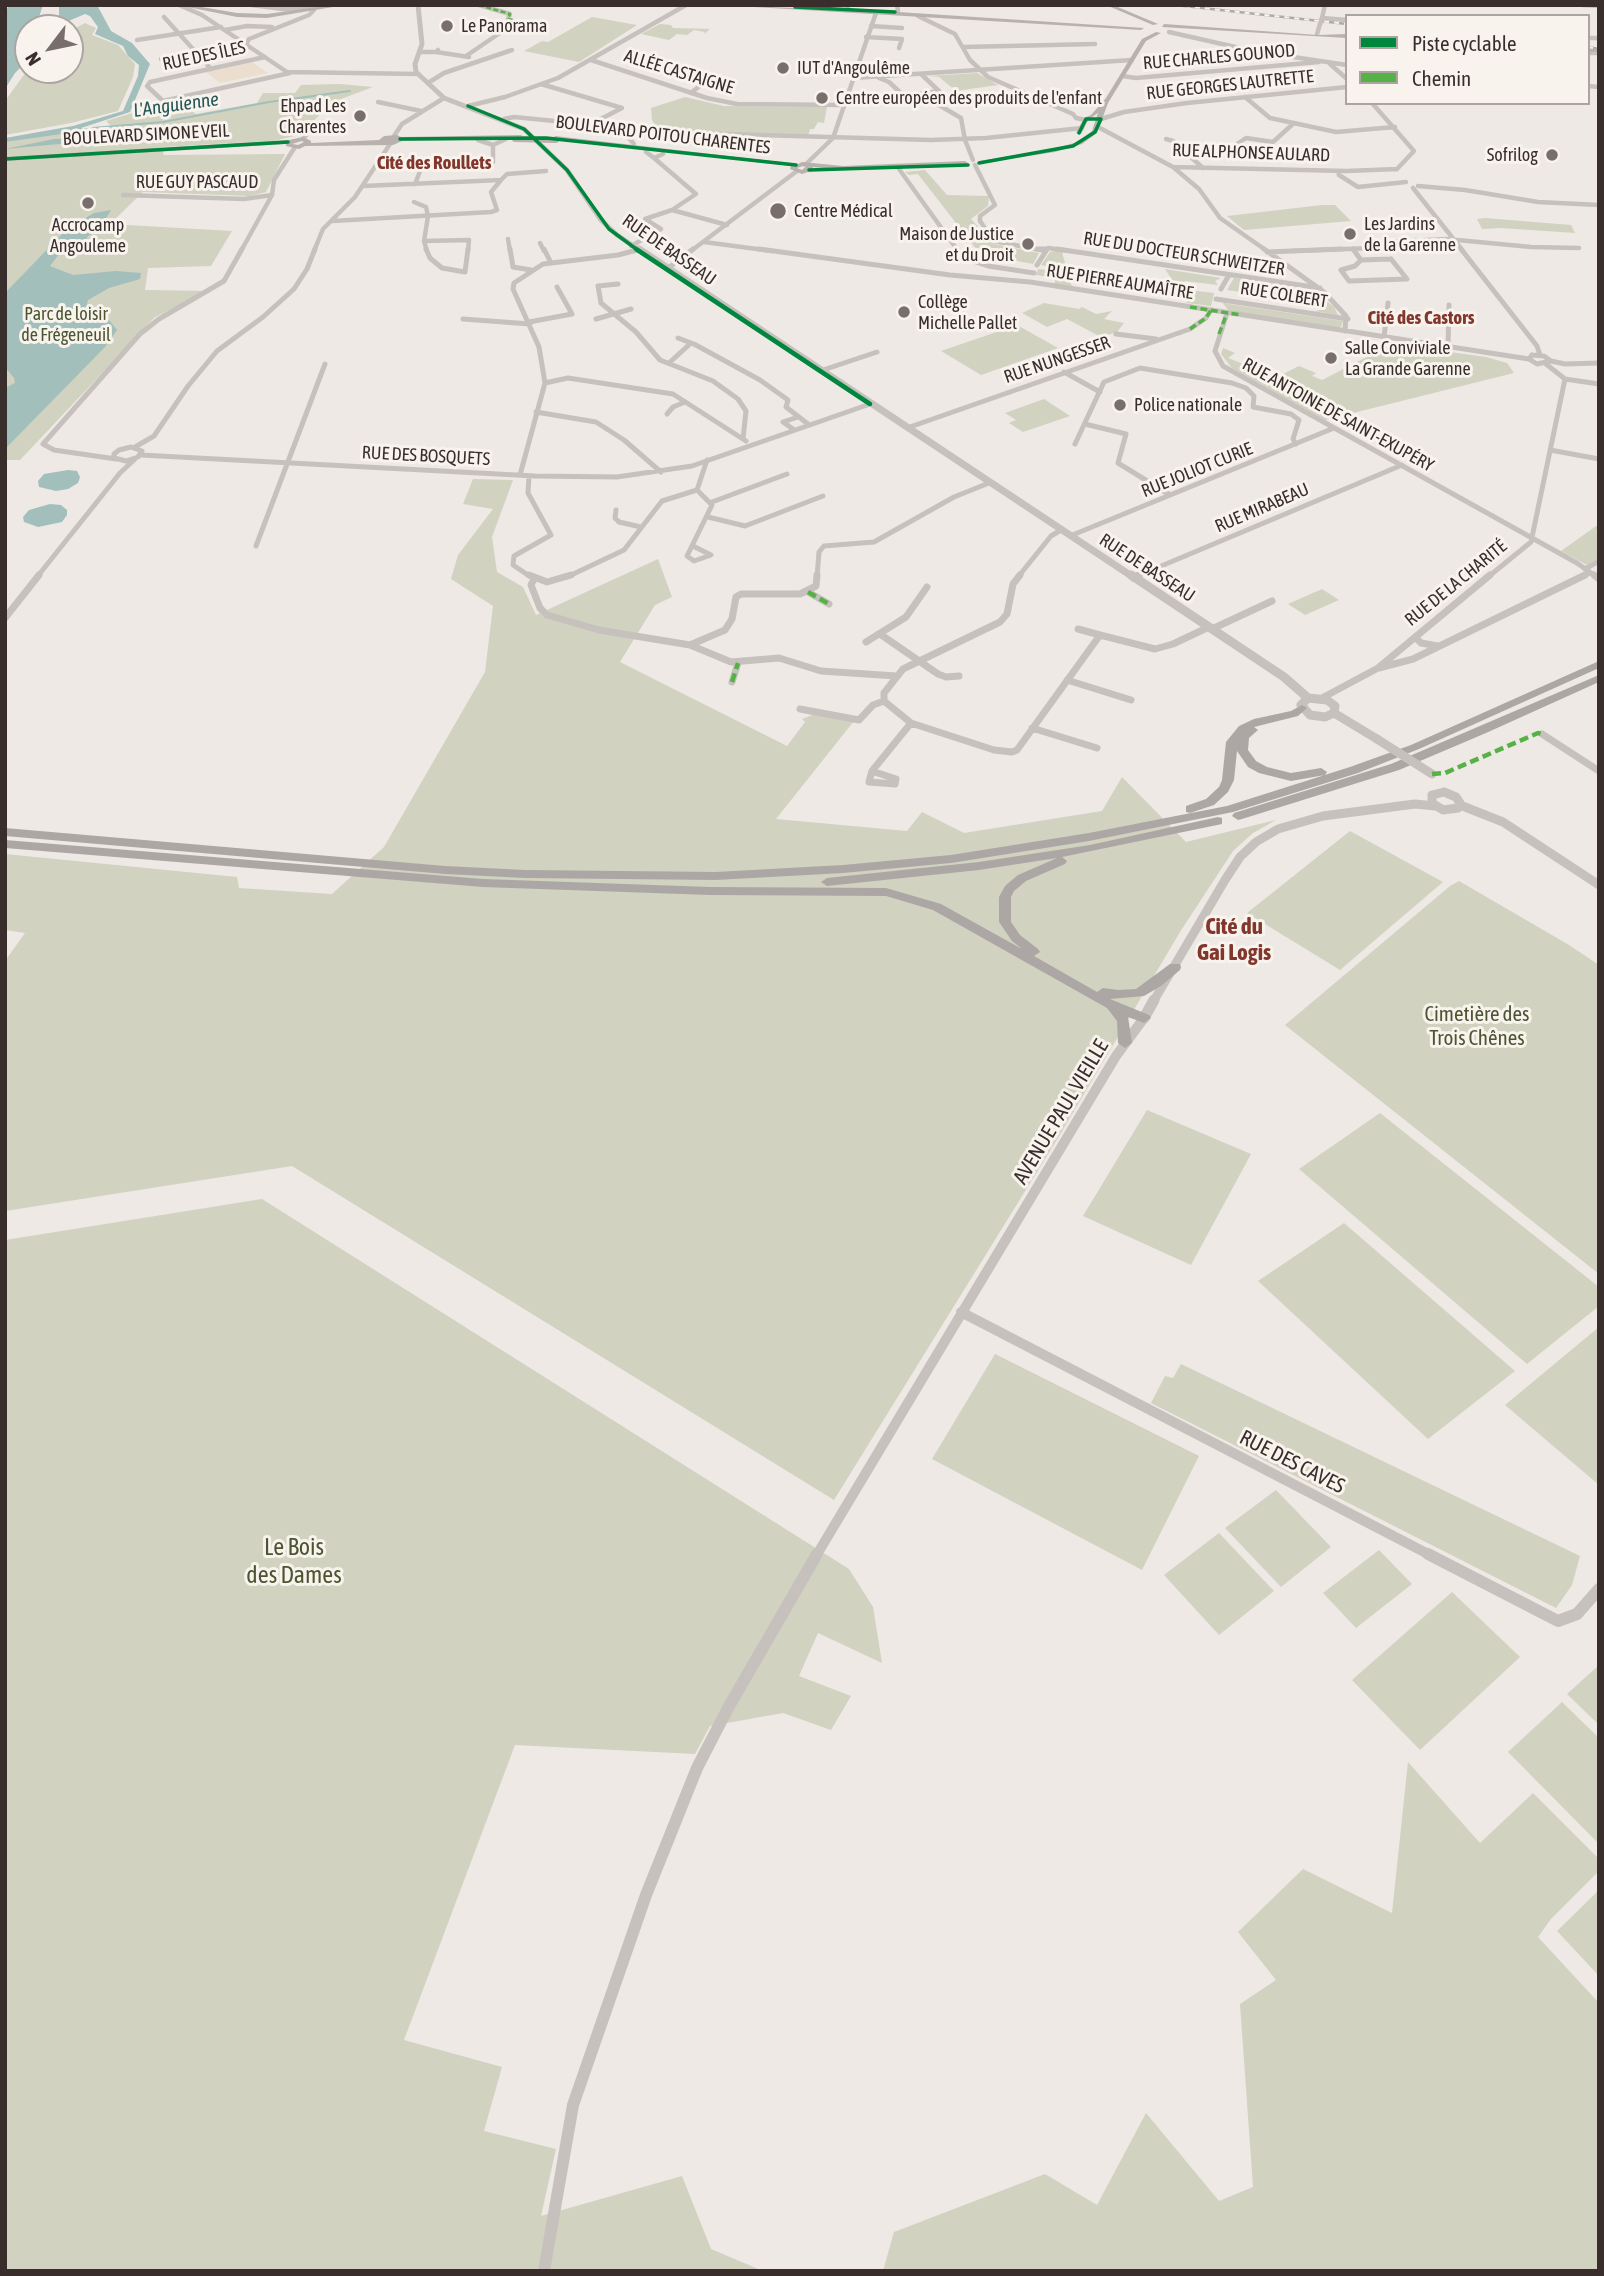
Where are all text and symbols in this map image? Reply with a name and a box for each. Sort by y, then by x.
north arrow [14,14,84,84]
legend [1345,14,1590,105]
place label: Le Panorama [461,15,547,37]
marker: Le Panorama [439,18,455,34]
text: Piste cyclable [1412,31,1517,55]
street label: RUE DES ÎLES [161,37,247,75]
street label: RUE CHARLES GOUNOD [1142,40,1296,74]
street label: ALLÉE CASTAIGNE [622,45,736,99]
text: N [21,48,45,70]
place label: IUT d'Angoulême [797,57,910,79]
marker: IUT d'Angoulême [775,60,791,76]
street label: RUE GEORGES LAUTRETTE [1145,65,1315,105]
text: Chemin [1412,66,1471,90]
place label: Centre européen des produits de l'enfant [836,87,1102,109]
water label: L'Anguienne [132,88,220,122]
marker: Centre européen des produits de l'enfant [814,90,830,106]
place label: Ehpad Les Charentes [279,95,346,138]
marker: Ehpad Les Charentes [352,108,368,124]
street label: BOULEVARD POITOU CHARENTES [554,111,772,159]
street label: BOULEVARD SIMONE VEIL [62,120,230,150]
street label: RUE ALPHONSE AULARD [1172,139,1330,167]
place label: Sofrilog [1487,144,1538,166]
marker: Sofrilog [1544,147,1560,163]
district label: Cité des Roullets [377,152,491,174]
street label: RUE GUY PASCAUD [136,171,258,193]
marker: Accrocamp Angouleme [80,195,96,211]
place label: Centre Médical [794,200,893,222]
marker: Centre Médical [768,201,788,221]
street label: RUE DE BASSEAU [618,210,720,290]
place label: Les Jardins de la Garenne [1364,213,1456,256]
place label: Accrocamp Angouleme [50,214,126,256]
place label: Maison de Justice et du Droit [899,223,1014,266]
marker: Les Jardins de la Garenne [1342,226,1358,242]
street label: RUE DU DOCTEUR SCHWEITZER [1082,227,1286,281]
marker: Maison de Justice et du Droit [1020,236,1036,252]
street label: RUE PIERRE AUMAÎTRE [1045,260,1195,304]
street label: RUE COLBERT [1239,277,1329,313]
place label: Collège Michelle Pallet [918,291,1017,334]
park label: Parc de loisir de Frégeneuil [21,303,111,346]
marker: Collège Michelle Pallet [896,304,912,320]
district label: Cité des Castors [1368,307,1474,329]
street label: RUE NUNGESSER [1001,332,1113,388]
place label: Salle Conviviale La Grande Garenne [1345,337,1471,380]
marker: Salle Conviviale La Grande Garenne [1323,350,1339,366]
street label: RUE ANTOINE DE SAINT-EXUPÉRY [1238,353,1438,477]
place label: Police nationale [1134,394,1242,416]
marker: Police nationale [1112,397,1128,413]
street label: RUE JOLIOT CURIE [1138,438,1256,502]
street label: RUE DES BOSQUETS [361,442,491,470]
street label: RUE MIRABEAU [1212,479,1312,537]
street label: RUE DE BASSEAU [1095,529,1199,607]
street label: RUE DE LA CHARITÉ [1401,535,1511,631]
district label: Cité du Gai Logis [1197,913,1271,967]
park label: Cimetière des Trois Chênes [1425,1001,1529,1051]
street label: AVENUE PAUL VIEILLE [1008,1035,1114,1189]
street label: RUE DES CAVES [1235,1425,1349,1499]
park label: Le Bois des Dames [246,1533,342,1589]

